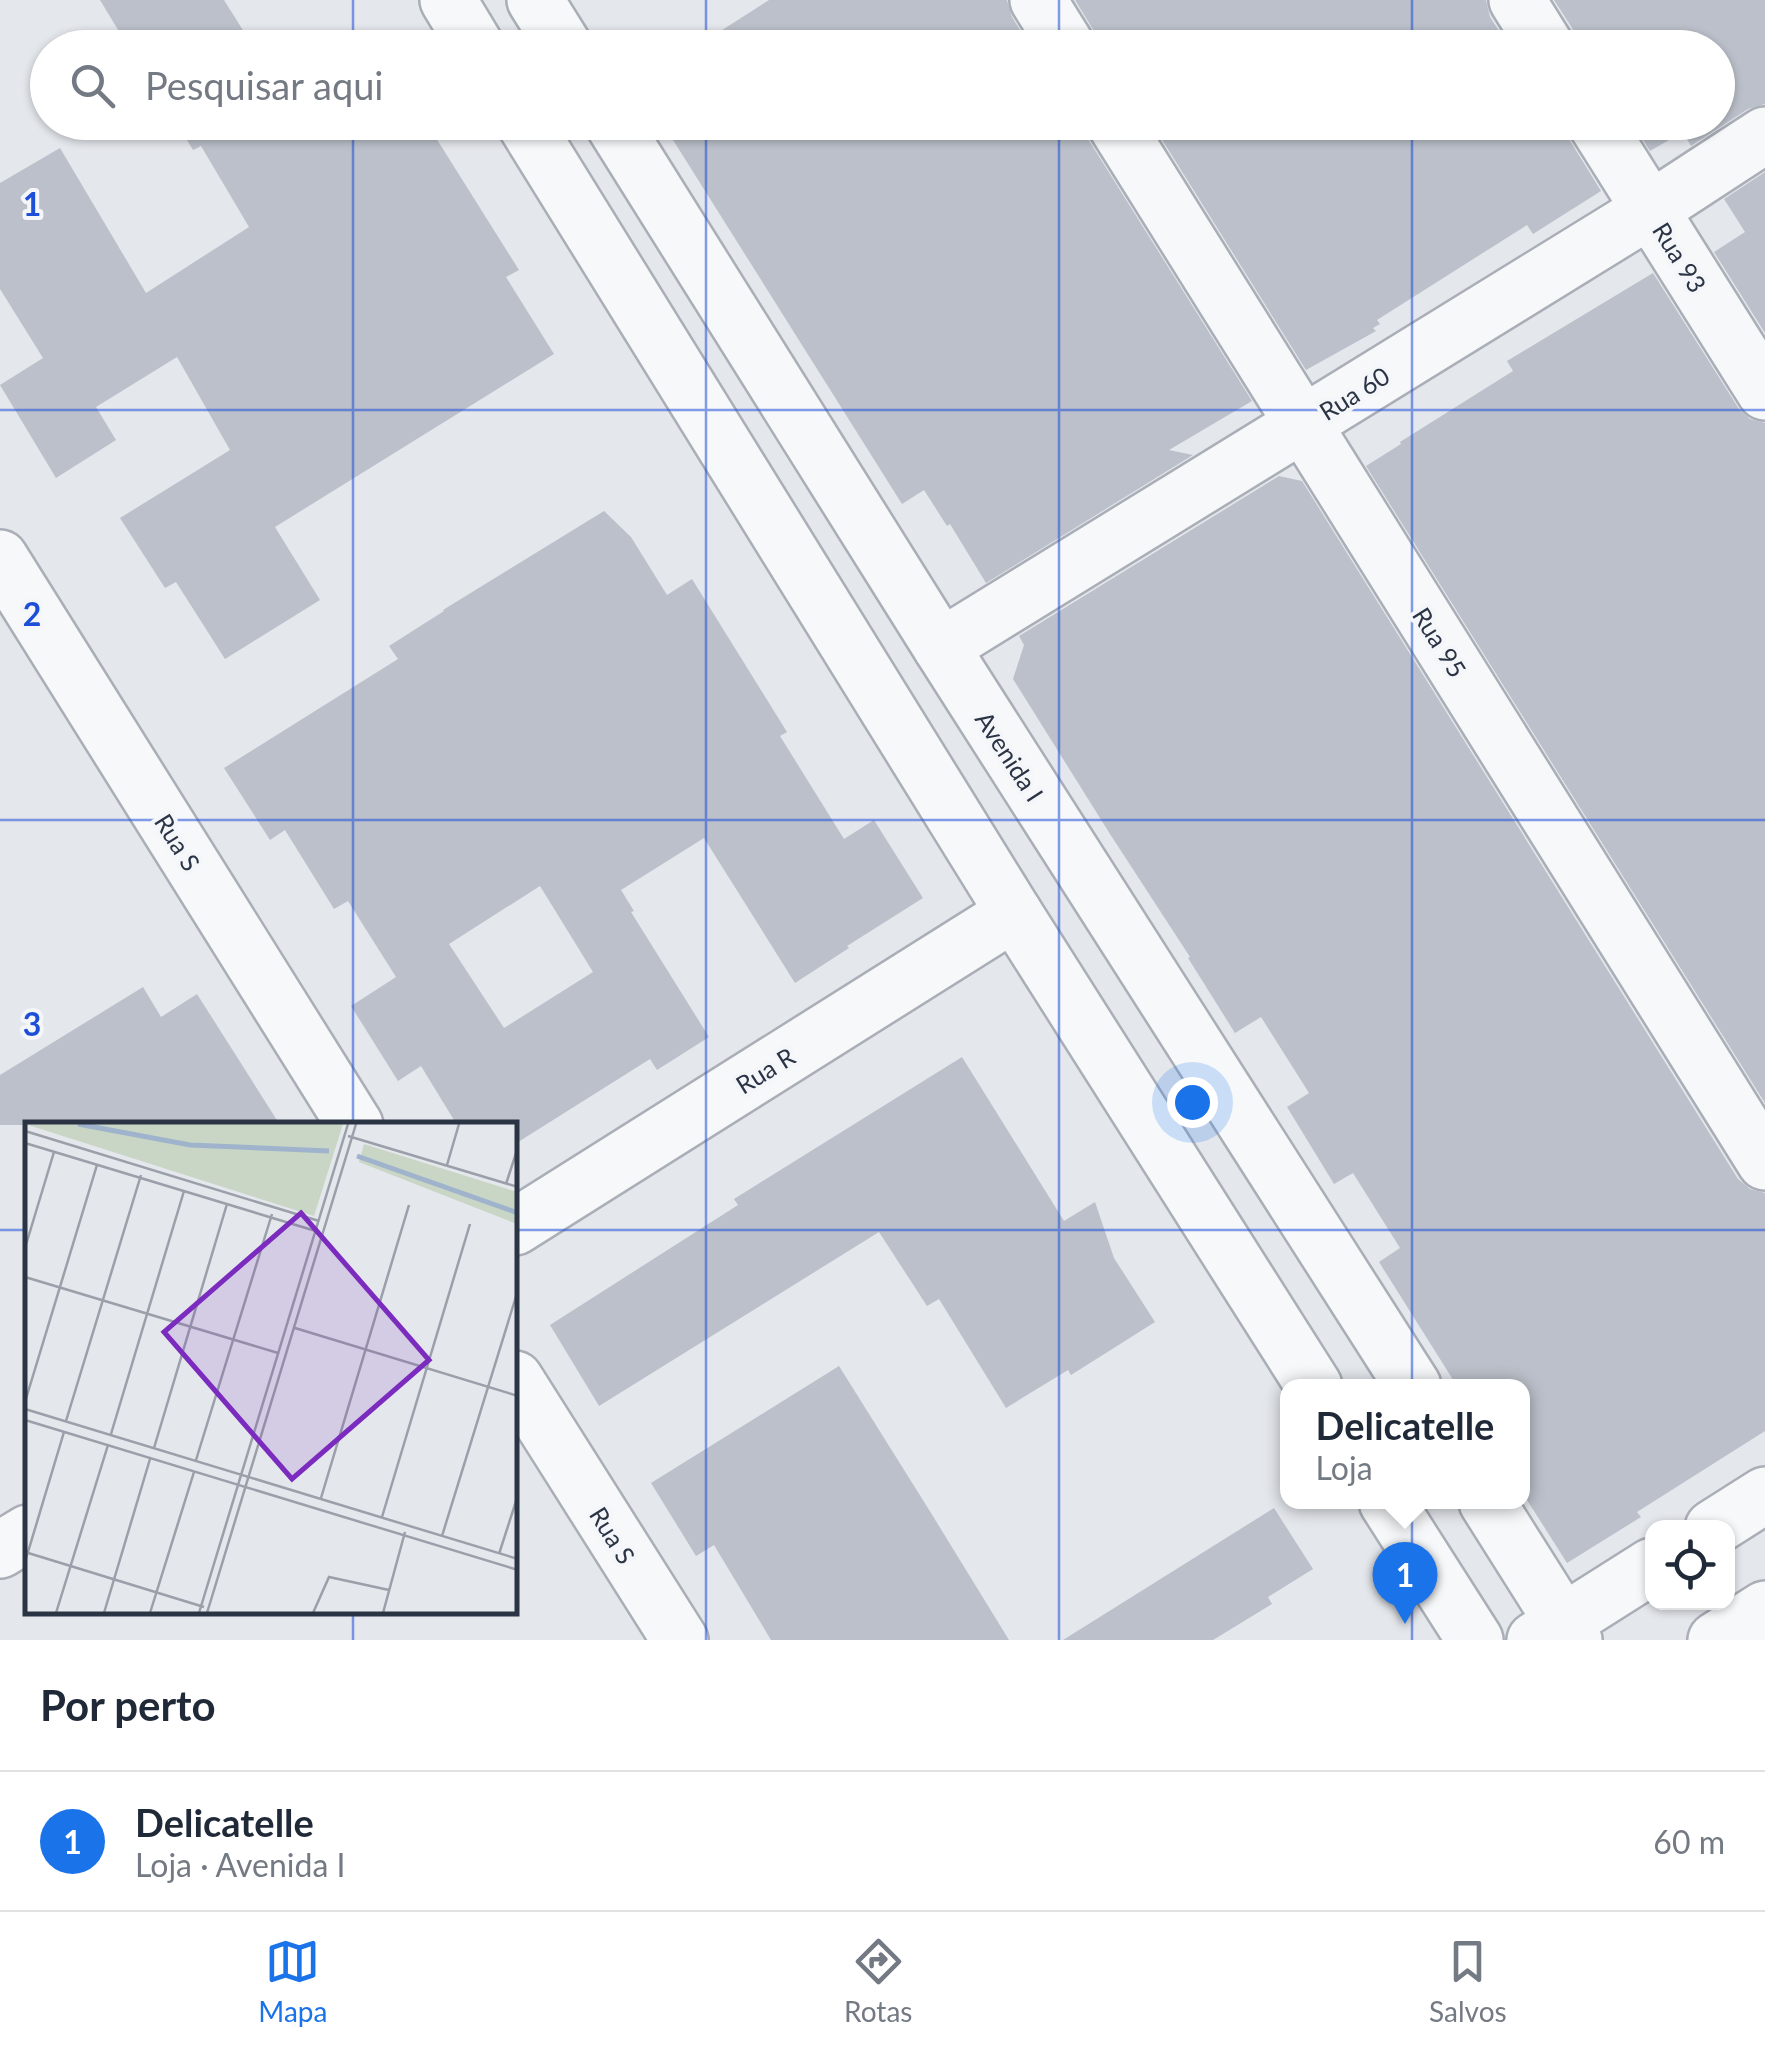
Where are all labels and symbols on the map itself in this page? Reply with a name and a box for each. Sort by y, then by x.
text: 1 [23,184,41,223]
street label: Rua 93 [1647,216,1713,298]
street label: Rua 60 [1313,360,1395,426]
text: 2 [23,594,41,633]
street label: Rua 95 [1407,601,1473,683]
street label: Avenida I [970,705,1050,807]
street label: Rua S [149,808,207,876]
text: 3 [23,1004,41,1043]
street label: Rua R [730,1040,800,1100]
your location [1167,1077,1218,1128]
inset map [25,1122,518,1615]
street label: Rua S [584,1501,642,1569]
pin: 1 [1372,1542,1438,1624]

